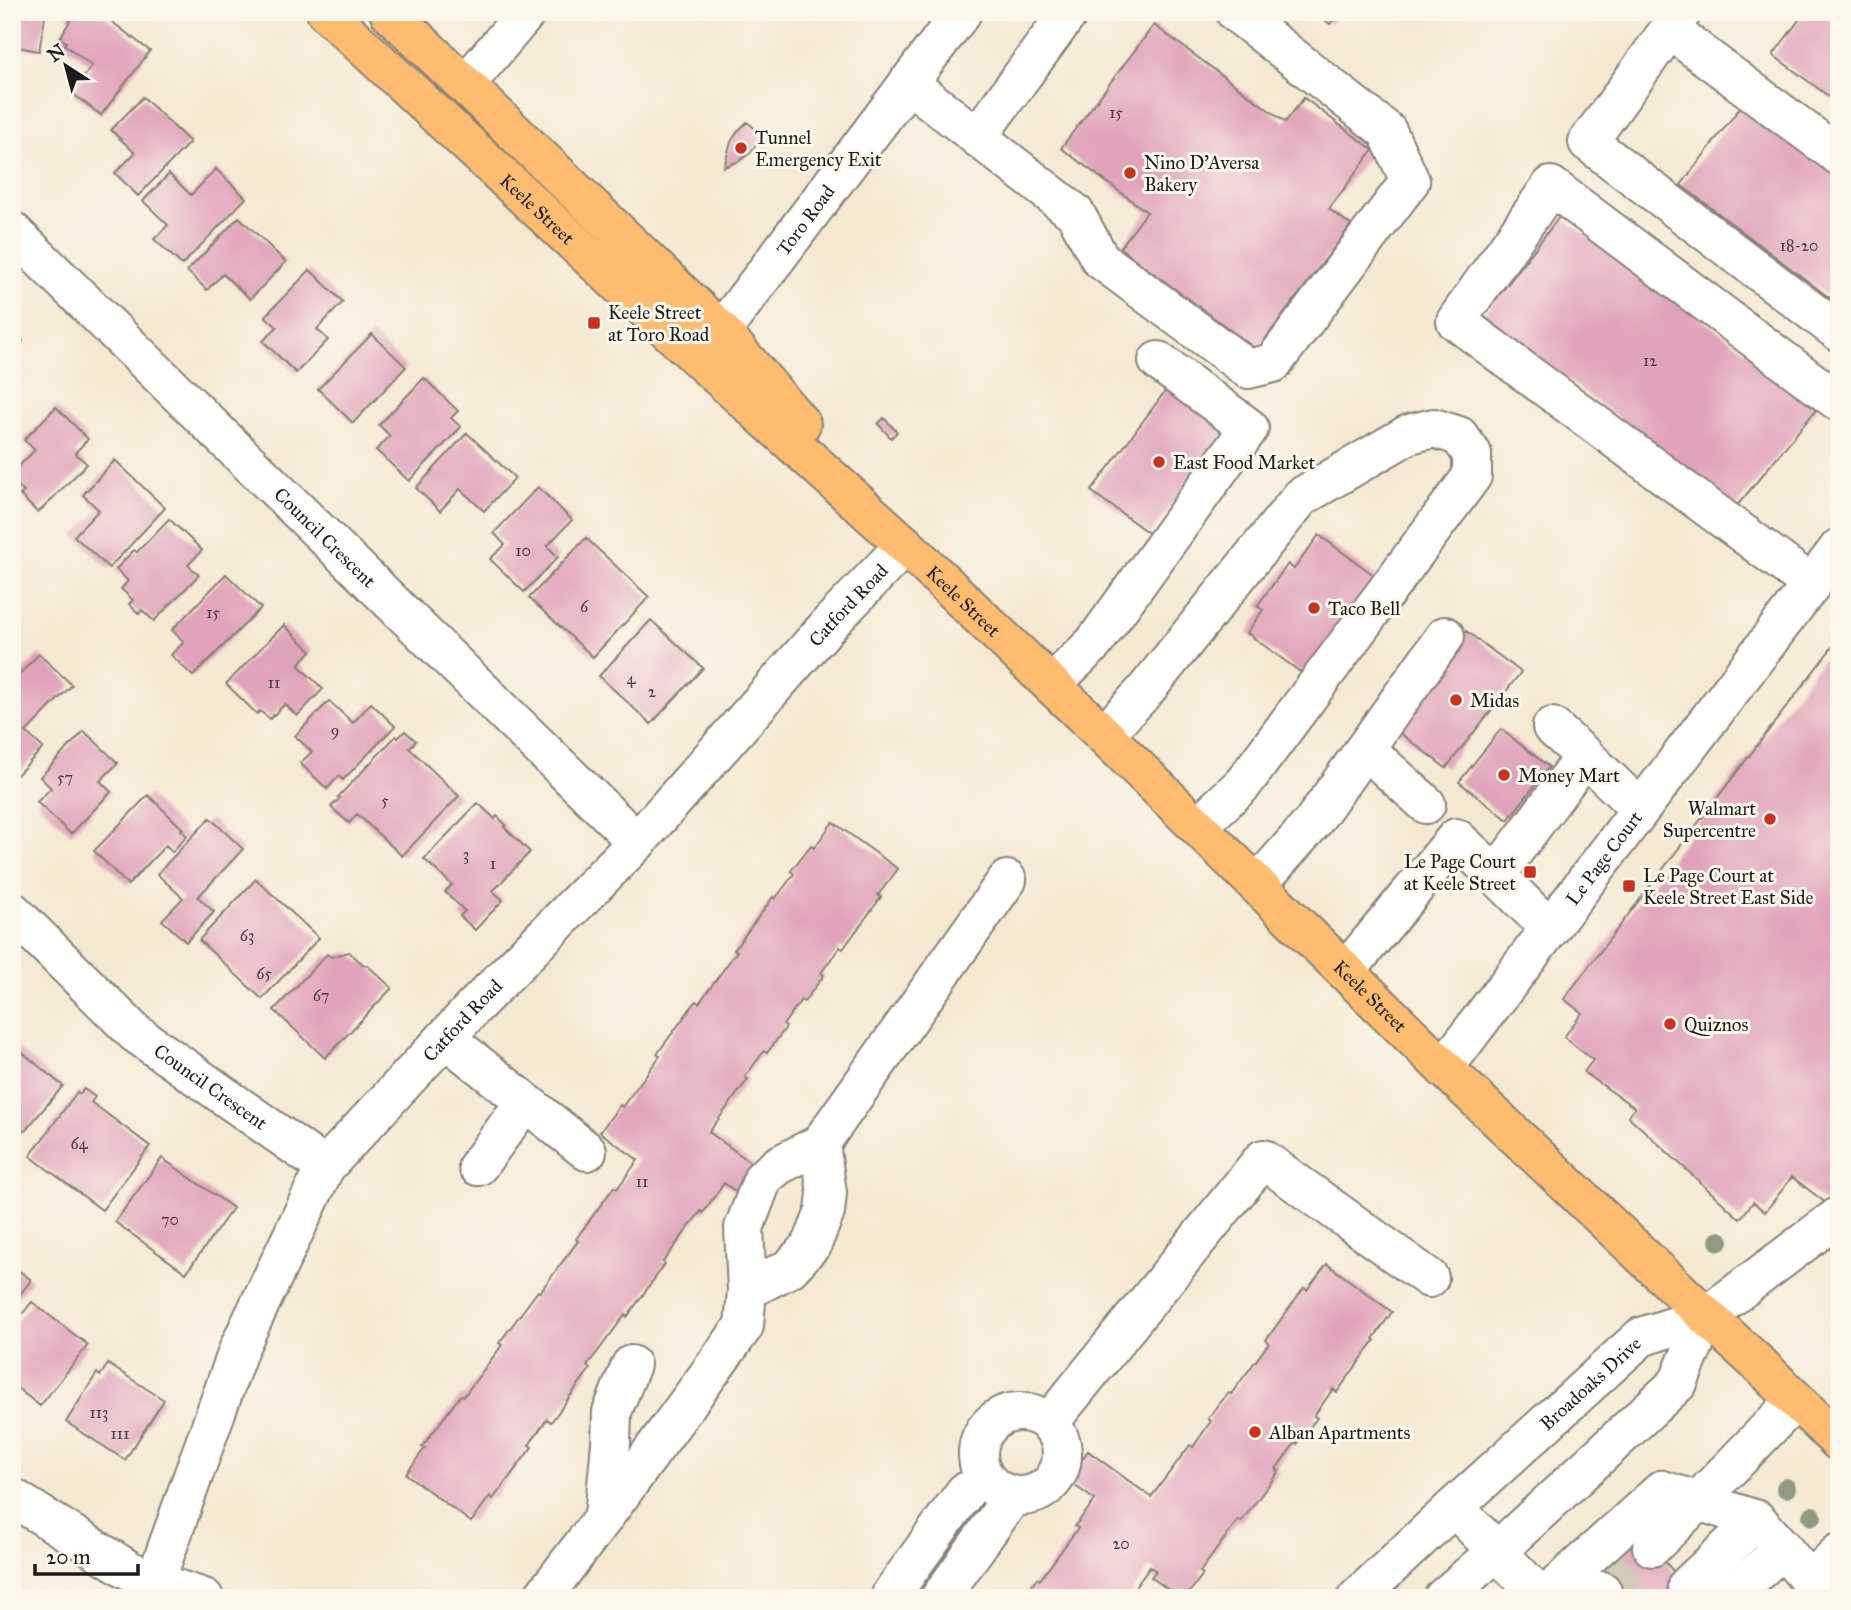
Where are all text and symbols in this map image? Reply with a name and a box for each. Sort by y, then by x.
north arrow [32,32,102,102]
text: N [43,39,70,67]
house number: 15 [1109,103,1123,122]
place label: Tunnel Emergency Exit [755,126,882,172]
marker: Tunnel Emergency Exit [733,140,749,156]
place label: Nino D'Aversa Bakery [1144,151,1260,196]
marker: Nino D'Aversa Bakery [1122,165,1138,181]
street label: Keele Street [496,169,580,249]
street label: Toro Road [771,180,839,260]
house number: 18-20 [1780,236,1818,255]
place label: Keele Street at Toro Road [608,301,710,346]
marker: Keele Street at Toro Road [586,315,602,331]
house number: 12 [1643,351,1657,370]
place label: East Food Market [1173,451,1316,474]
marker: East Food Market [1151,454,1167,470]
street label: Council Crescent [270,482,381,592]
house number: 10 [515,541,531,560]
street label: Catford Road [804,559,893,651]
street label: Keele Street [922,560,1006,642]
house number: 6 [580,597,589,616]
place label: Taco Bell [1328,597,1401,620]
marker: Taco Bell [1306,600,1322,616]
house number: 15 [206,603,220,622]
house number: 4 [627,669,637,688]
house number: 11 [268,673,280,692]
house number: 2 [648,682,656,701]
place label: Midas [1470,689,1519,712]
marker: Midas [1448,692,1464,708]
house number: 9 [331,721,339,740]
place label: Money Mart [1518,764,1620,787]
marker: Money Mart [1496,767,1512,783]
house number: 57 [57,768,73,787]
house number: 5 [381,791,389,810]
place label: Walmart Supercentre [1663,797,1756,842]
street label: Le Page Court [1561,806,1647,909]
marker: Walmart Supercentre [1762,811,1778,827]
house number: 3 [463,845,469,864]
place label: Le Page Court at Keele Street [1404,850,1516,895]
house number: 1 [490,854,496,873]
marker: Le Page Court at Keele Street [1522,864,1538,880]
place label: Le Page Court at Keele Street East Side [1643,864,1813,909]
marker: Le Page Court at Keele Street East Side [1621,878,1637,894]
house number: 63 [240,926,254,945]
street label: Keele Street [1329,955,1412,1037]
house number: 65 [256,964,272,983]
street label: Catford Road [418,974,507,1066]
house number: 67 [313,986,329,1005]
place label: Quiznos [1684,1013,1749,1036]
marker: Quiznos [1662,1016,1678,1032]
street label: Council Crescent [150,1039,272,1134]
house number: 64 [70,1134,89,1153]
house number: 11 [636,1172,648,1191]
house number: 70 [161,1210,179,1229]
street label: Broadoaks Drive [1535,1331,1645,1435]
house number: 113 [89,1403,109,1422]
place label: Alban Apartments [1268,1421,1410,1444]
house number: 111 [111,1424,129,1443]
marker: Alban Apartments [1247,1424,1263,1440]
scale bar [35,1533,138,1577]
house number: 20 [1112,1534,1130,1553]
text: 20 m [46,1544,91,1570]

